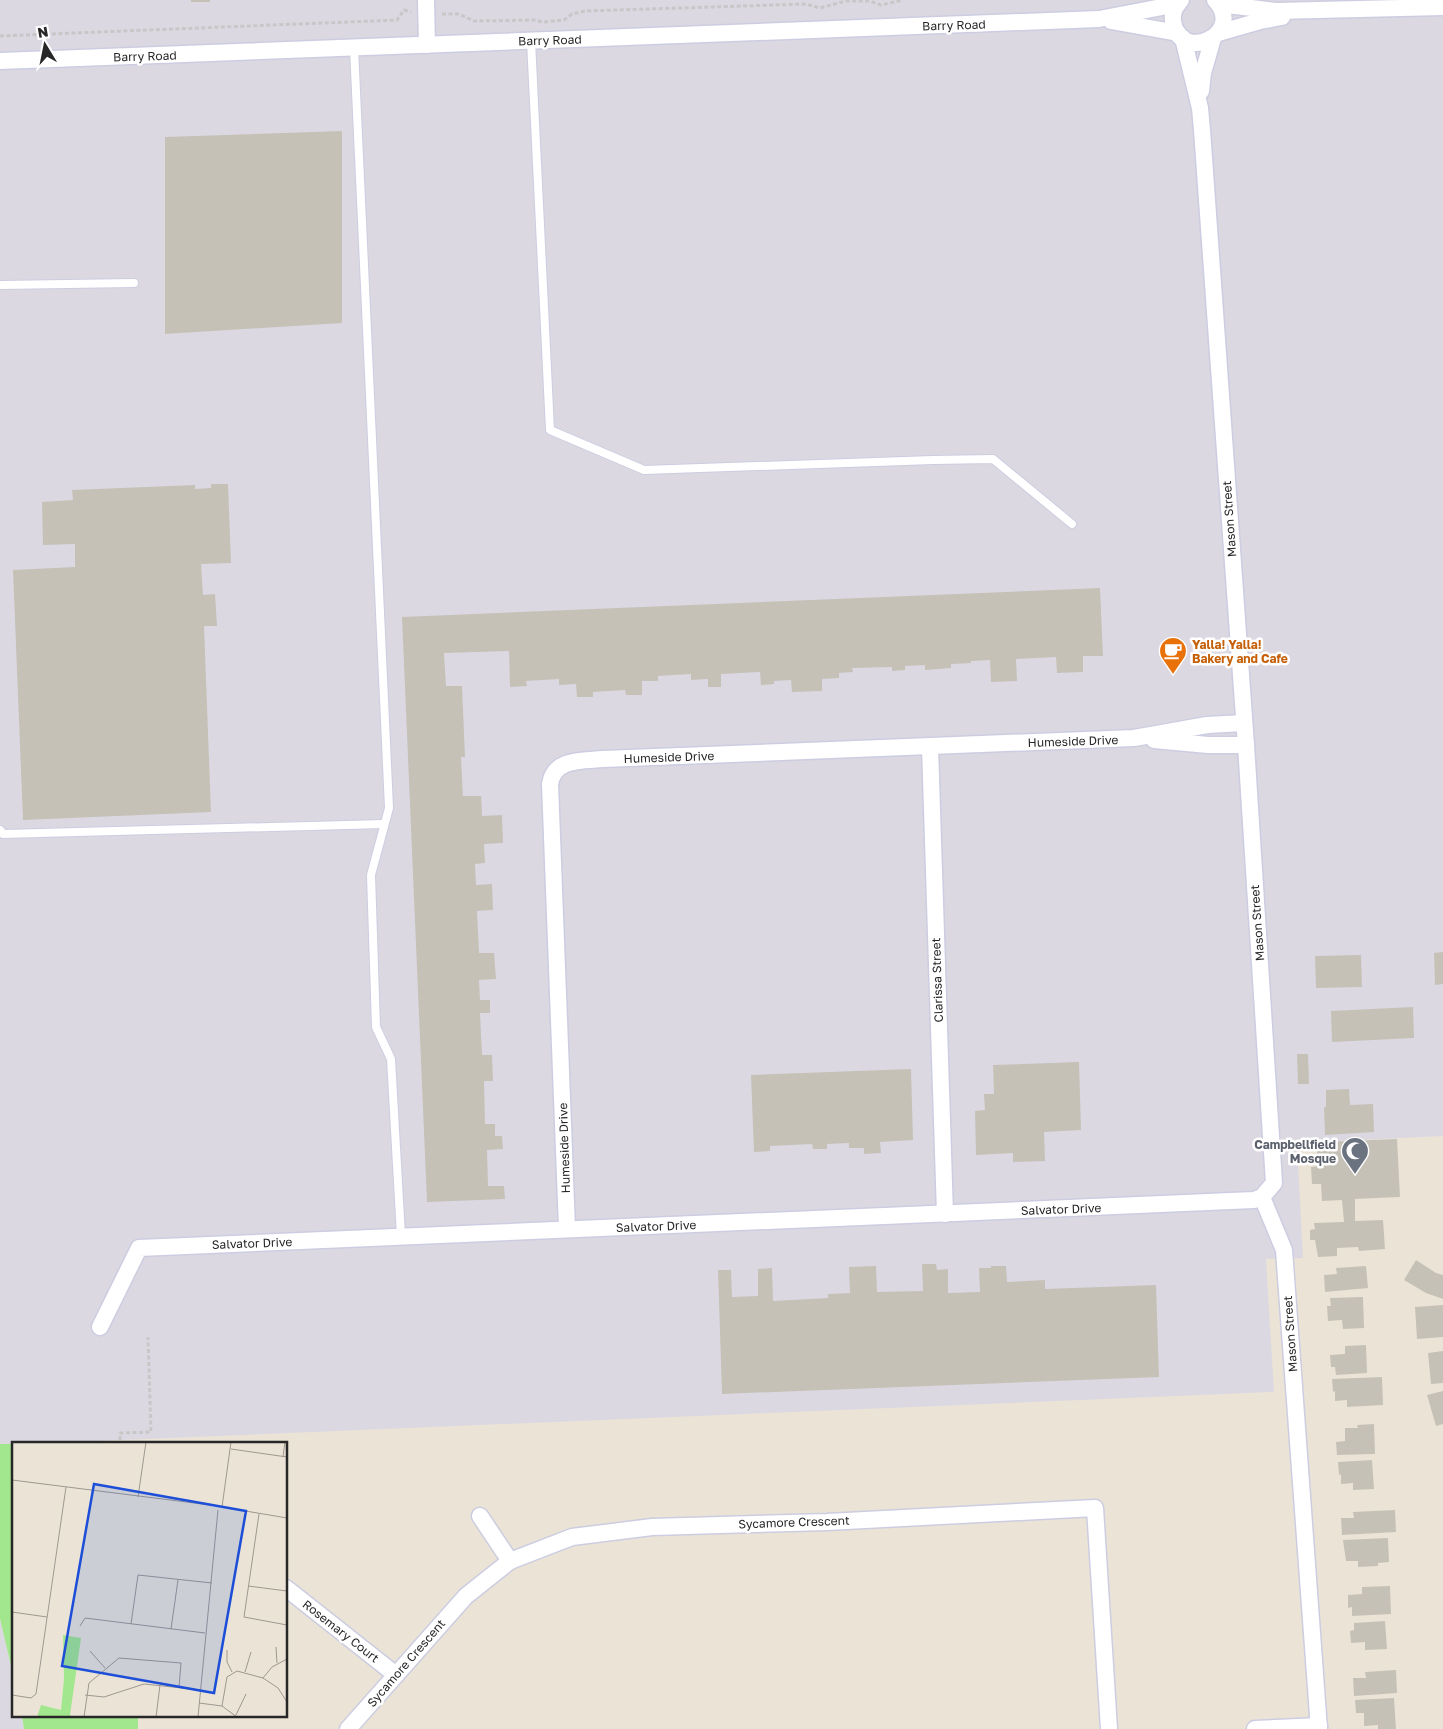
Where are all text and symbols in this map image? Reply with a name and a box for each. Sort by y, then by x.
street label: Barry Road [922,16,986,34]
north arrow [20,20,70,70]
text: N [36,22,49,41]
street label: Barry Road [518,31,582,49]
street label: Barry Road [113,47,177,65]
street label: Mason Street [1219,480,1239,558]
cafe icon: Yalla! Yalla! Bakery and Cafe [1158,636,1188,675]
place label: Yalla! Yalla! Bakery and Cafe [1192,637,1288,666]
street label: Humeside Drive [1027,732,1119,750]
street label: Humeside Drive [623,748,715,766]
street label: Mason Street [1247,884,1267,962]
street label: Clarissa Street [928,937,946,1023]
street label: Humeside Drive [555,1102,573,1194]
mosque icon: Campbellfield Mosque [1340,1136,1370,1175]
place label: Campbellfield Mosque [1254,1137,1336,1166]
street label: Salvator Drive [1021,1200,1102,1218]
street label: Salvator Drive [616,1217,697,1235]
street label: Salvator Drive [212,1234,293,1252]
street label: Mason Street [1280,1295,1300,1373]
inset map [12,1442,288,1716]
street label: Sycamore Crescent [738,1513,850,1531]
street label: Rosemary Court [300,1596,382,1666]
street label: Sycamore Crescent [364,1616,448,1710]

